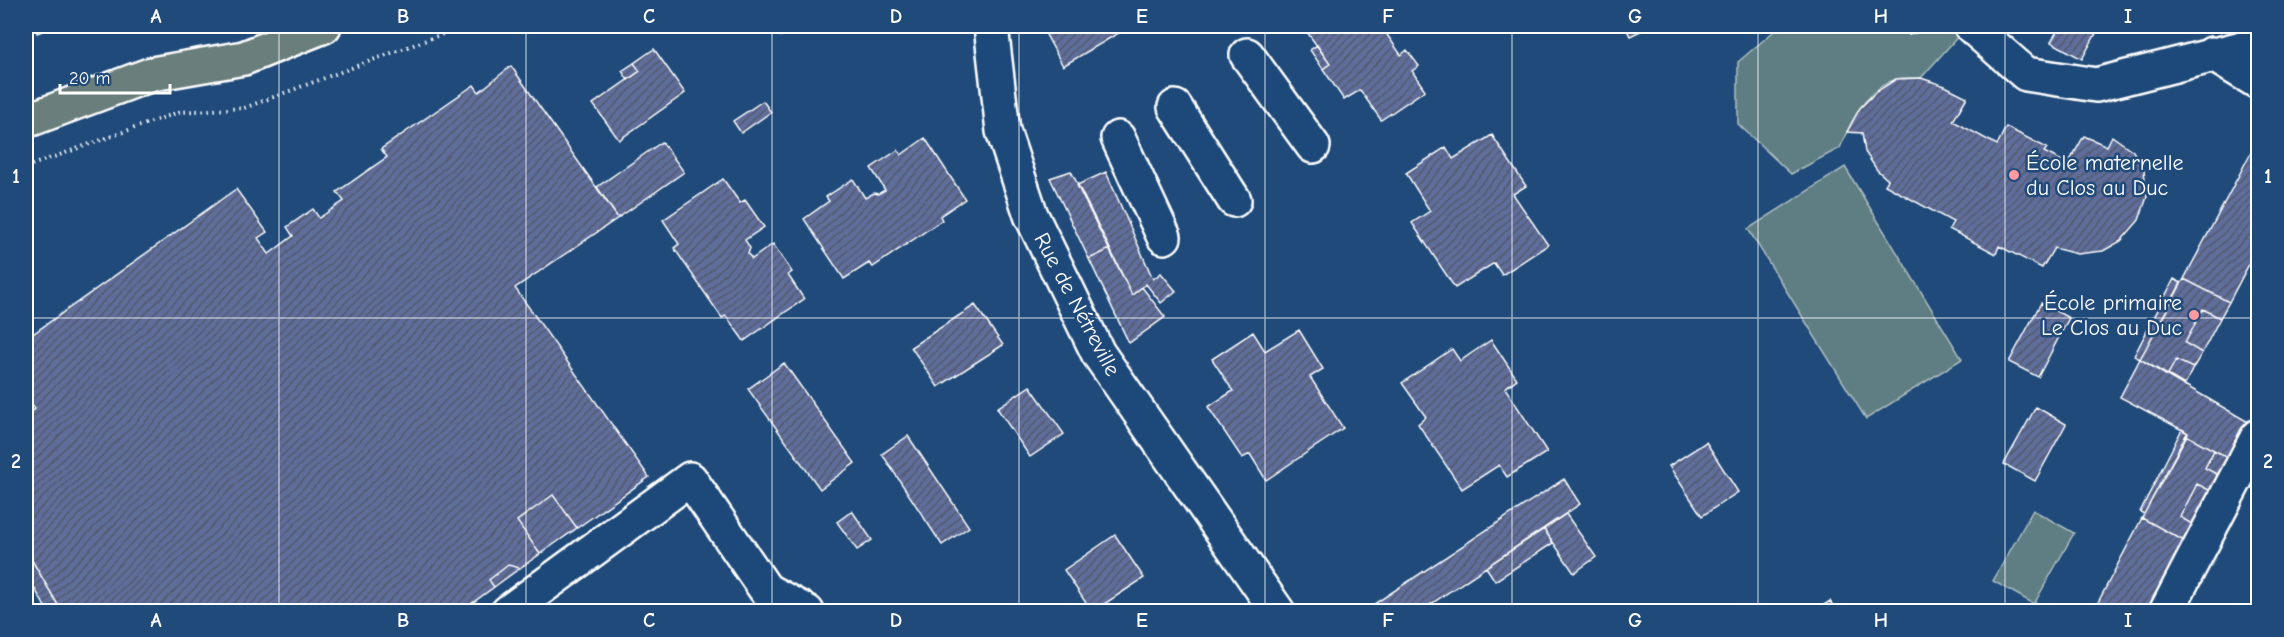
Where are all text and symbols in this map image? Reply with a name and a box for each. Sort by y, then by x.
text: A [150,5,162,28]
text: B [397,5,409,28]
text: C [643,5,655,28]
text: D [890,5,902,28]
text: E [1136,5,1148,28]
text: F [1382,5,1394,28]
text: G [1628,5,1642,28]
text: H [1874,5,1888,28]
text: I [2124,5,2132,28]
scale bar [60,57,170,95]
text: 20 m [69,68,110,89]
place label: École maternelle du Clos au Duc [2026,150,2184,201]
text: 1 [12,165,20,188]
text: 1 [2264,165,2272,188]
marker: École maternelle du Clos au Duc [2007,168,2021,182]
street label: Rue de Nétreville [1028,228,1126,381]
place label: École primaire Le Clos au Duc [2041,290,2182,341]
marker: École primaire Le Clos au Duc [2187,308,2201,322]
text: 2 [11,450,21,473]
text: 2 [2263,450,2273,473]
text: A [150,609,162,632]
text: B [397,609,409,632]
text: C [643,609,655,632]
text: D [890,609,902,632]
text: E [1136,609,1148,632]
text: F [1382,609,1394,632]
text: G [1628,609,1642,632]
text: H [1874,609,1888,632]
text: I [2124,609,2132,632]

